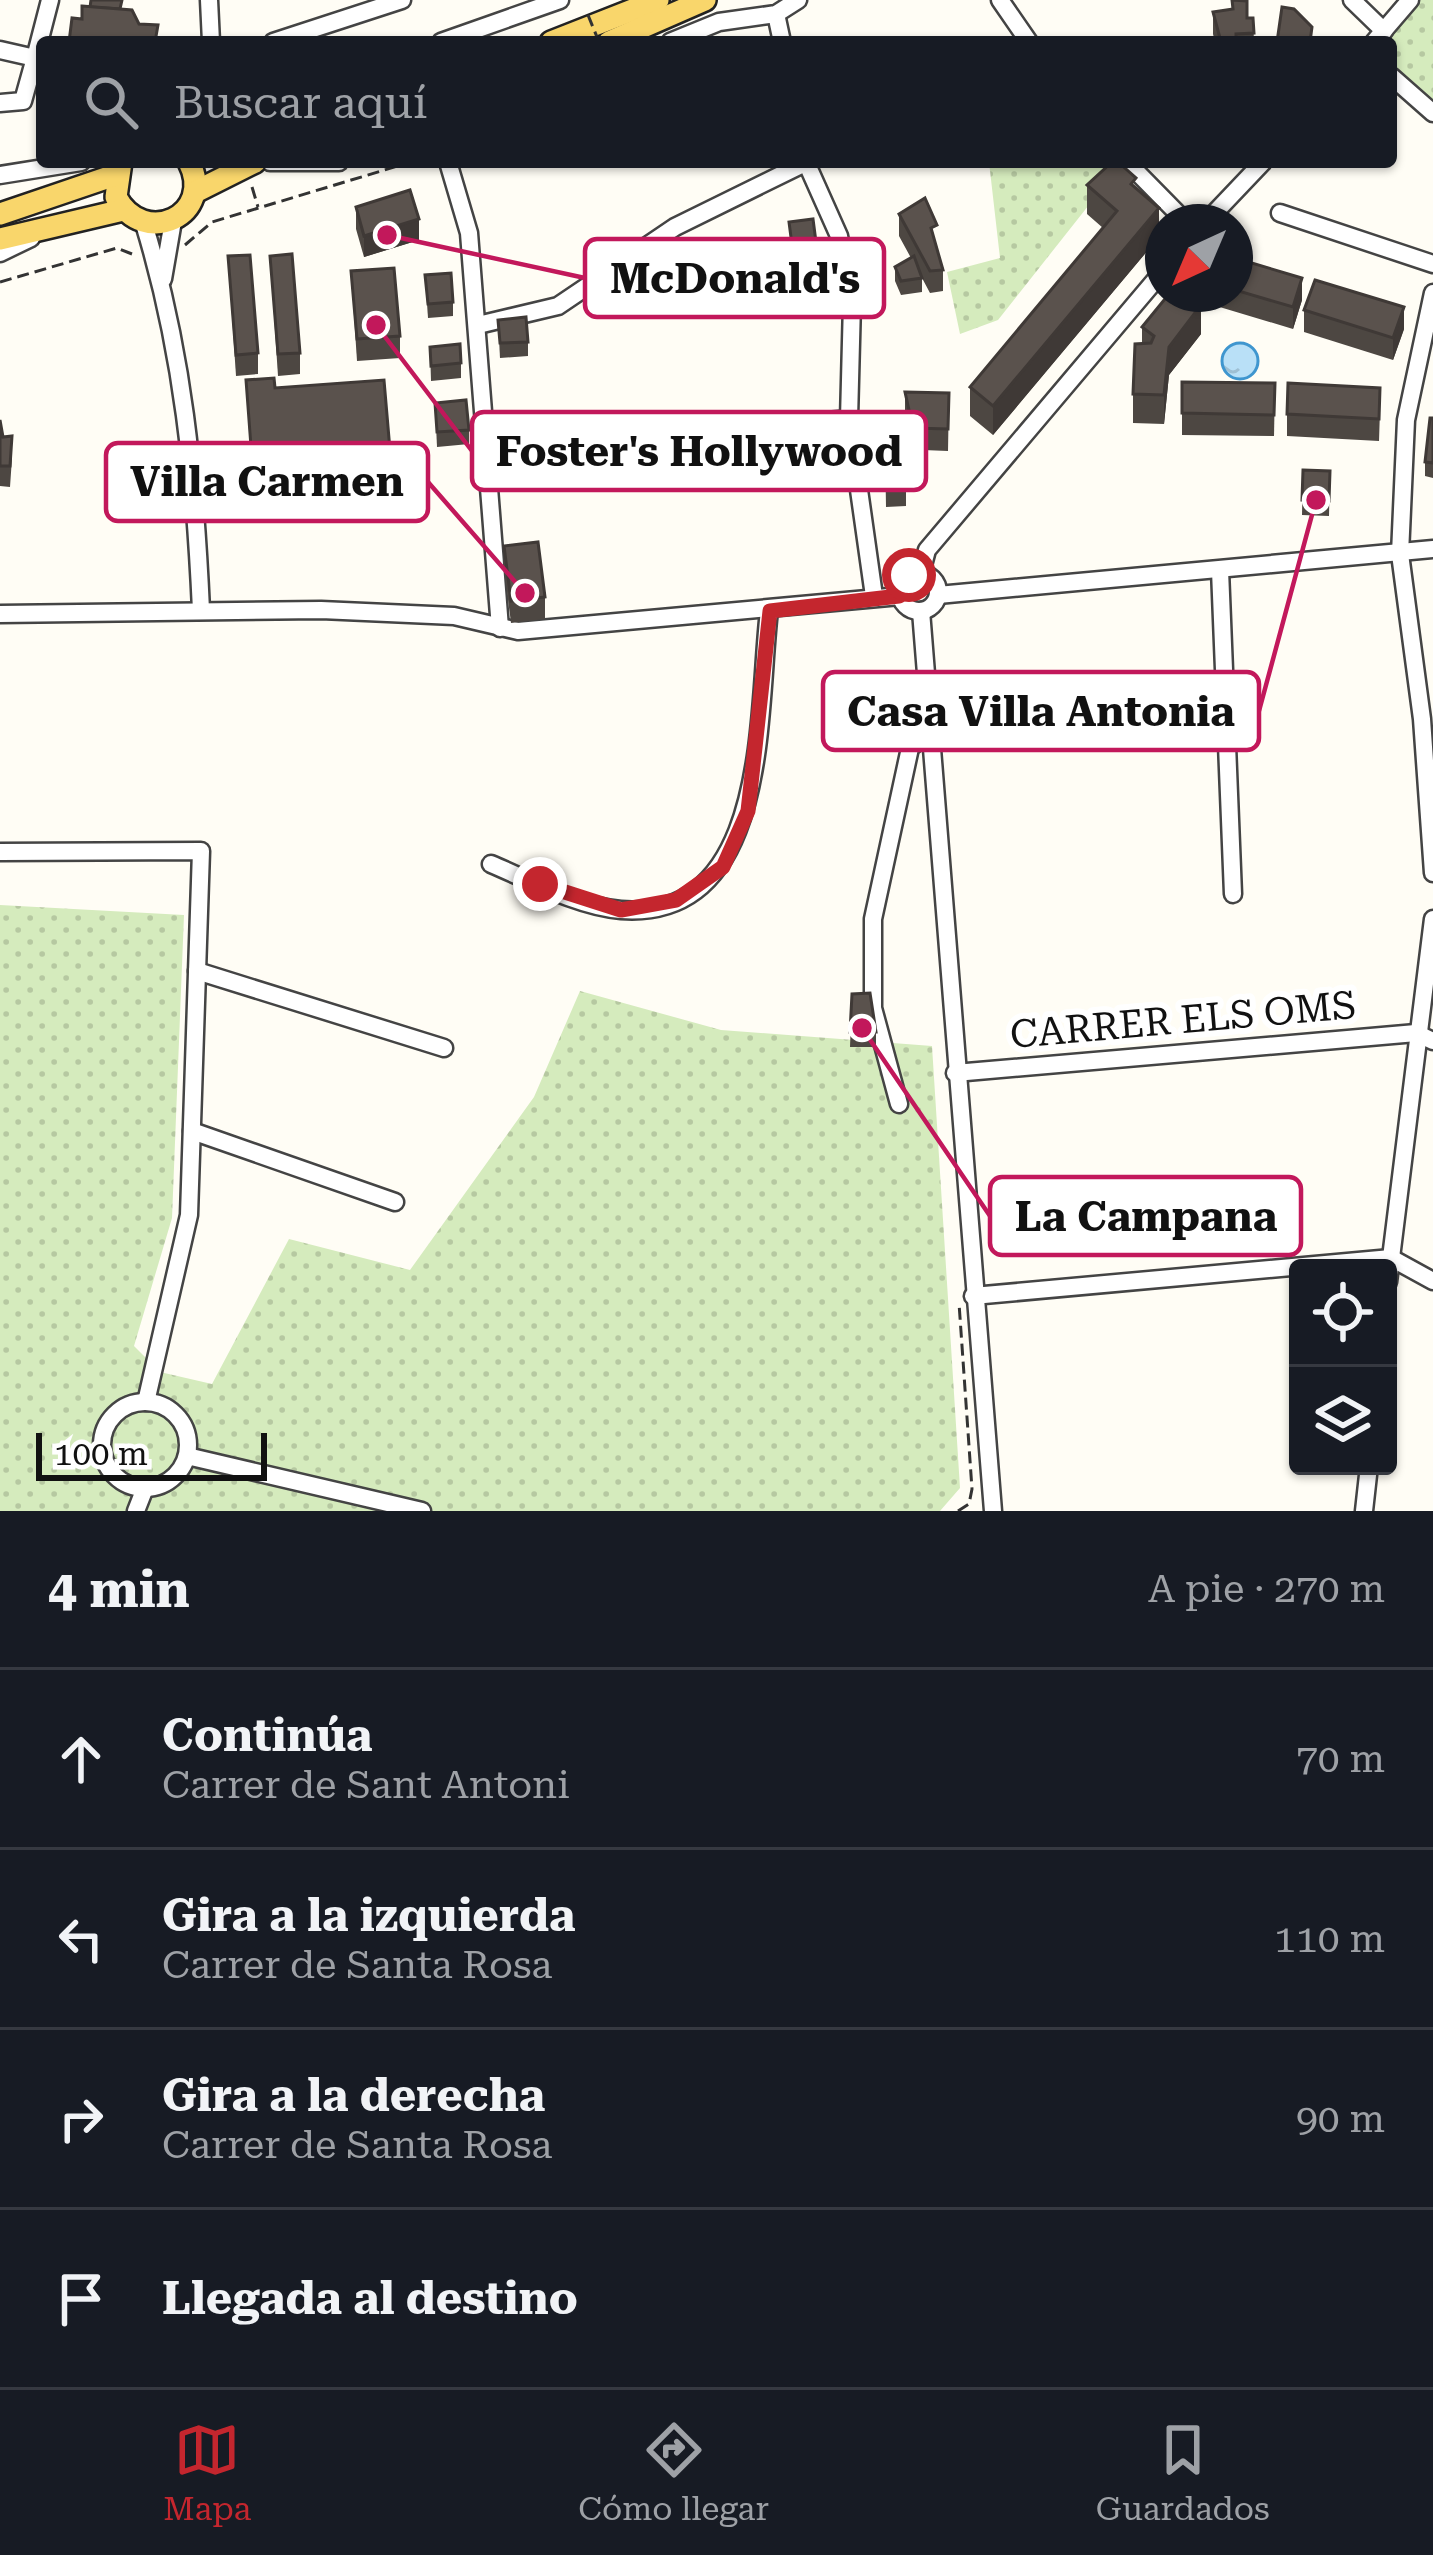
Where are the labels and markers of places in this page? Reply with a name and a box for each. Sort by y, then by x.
callout: McDonald's [585,239,884,317]
callout: Foster's Hollywood [472,412,926,490]
callout: Villa Carmen [106,443,428,521]
callout: Casa Villa Antonia [823,672,1259,750]
callout: La Campana [990,1177,1301,1255]

